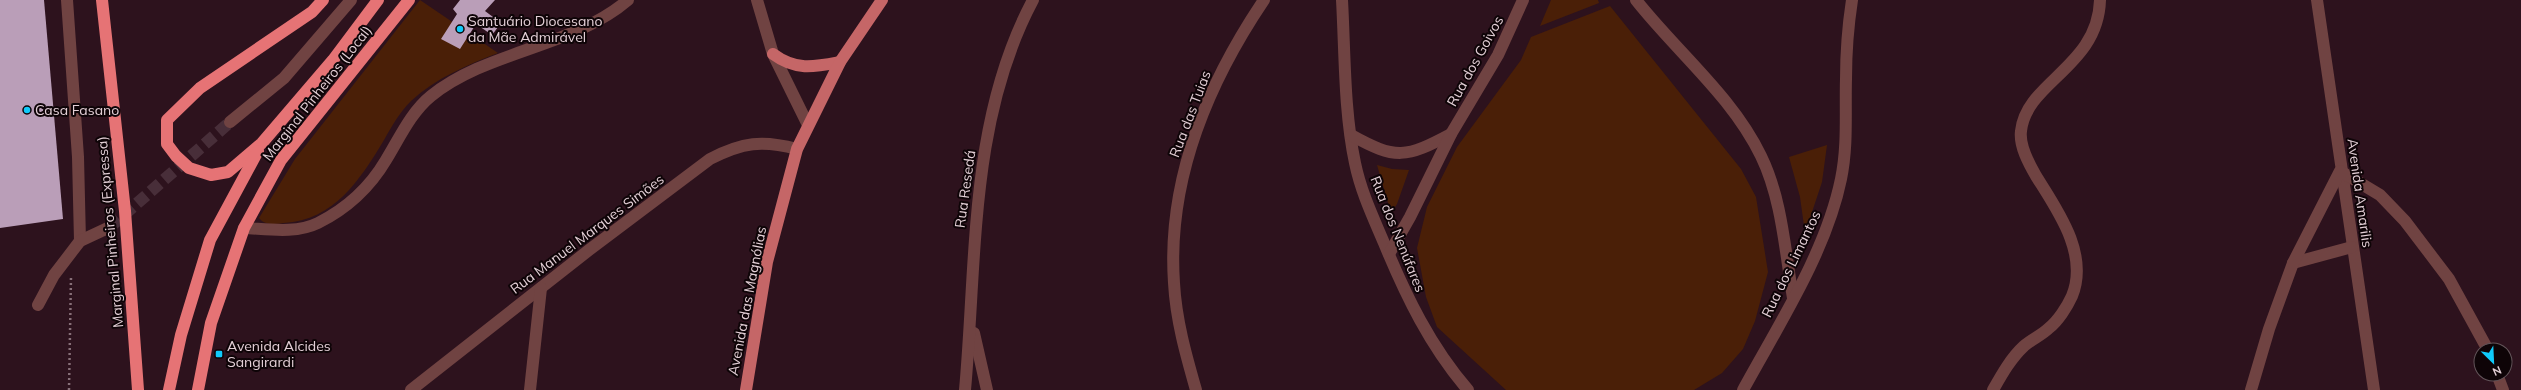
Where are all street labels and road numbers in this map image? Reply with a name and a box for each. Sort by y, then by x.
street label: Rua dos Goivos [1443,13,1507,109]
street label: Marginal Pinheiros (Local) [258,22,376,164]
street label: Rua das Tuias [1165,68,1215,160]
street label: Marginal Pinheiros (Expressa) [93,136,127,328]
street label: Avenida Amarilis [2343,137,2377,249]
street label: Rua Resedá [951,149,979,229]
street label: Rua Manuel Marques Simões [506,170,668,298]
street label: Rua dos Nenúfares [1366,173,1430,295]
street label: Rua dos Limantos [1757,208,1825,320]
street label: Avenida das Magnólias [724,225,770,377]

